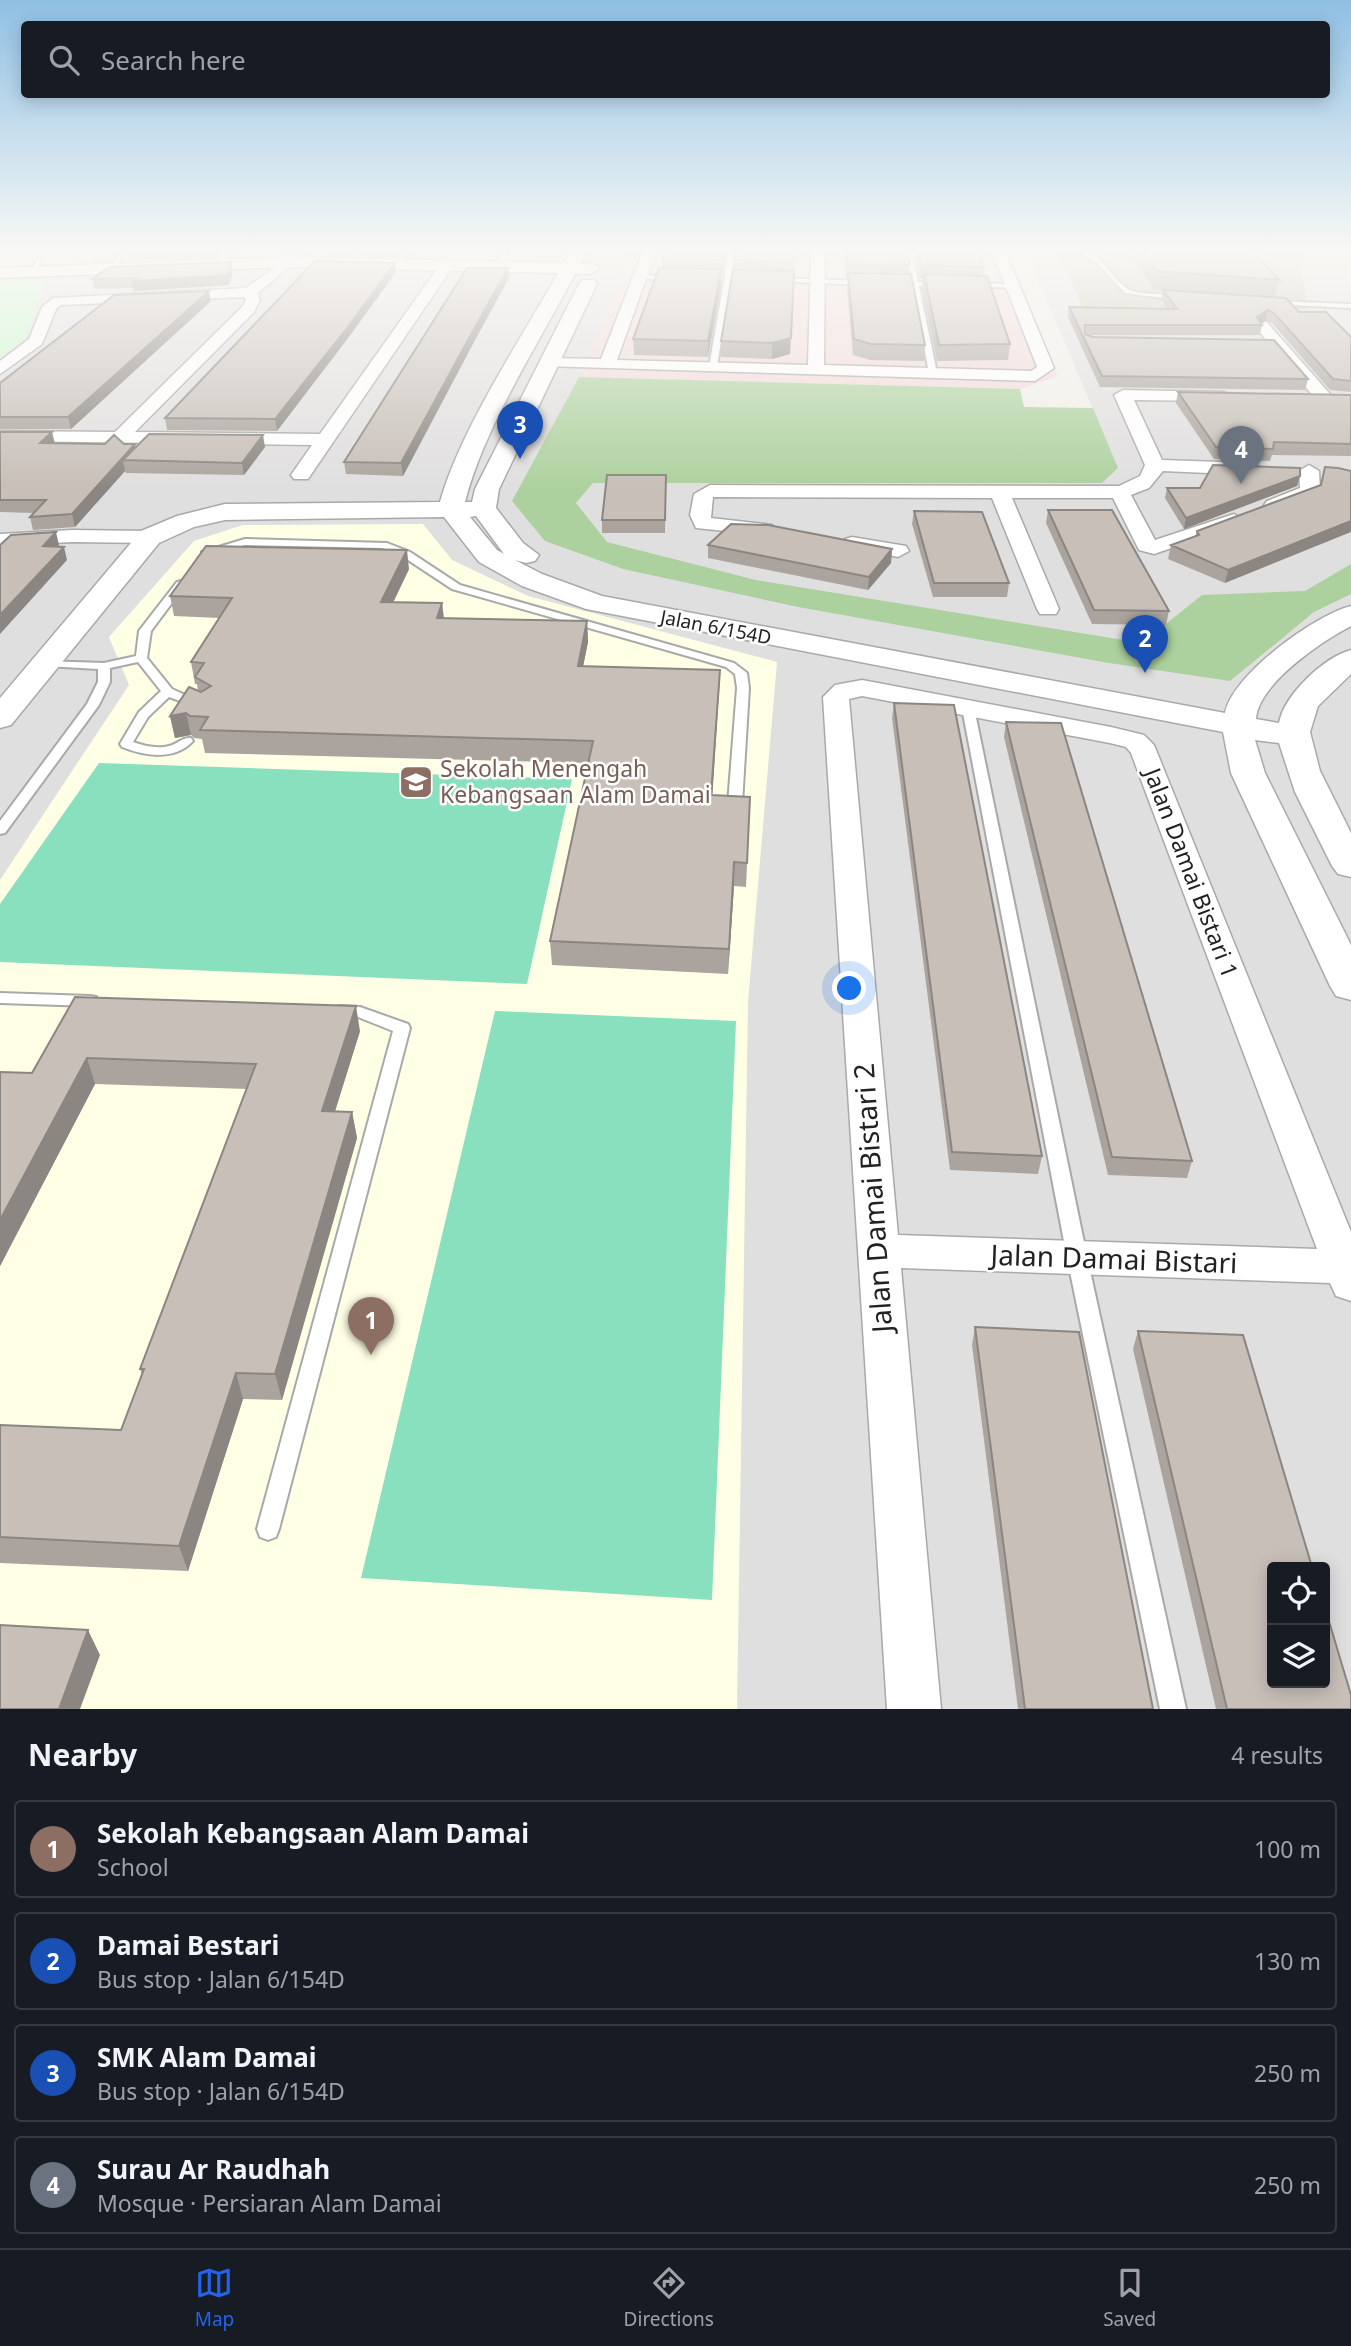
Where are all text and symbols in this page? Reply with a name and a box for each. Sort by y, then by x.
search box [21,21,1330,98]
icon: search [45,41,83,79]
text: Search here [101,42,246,78]
pin: 3 [497,401,543,459]
pin: 4 [1218,426,1264,484]
street label: Jalan 6/154D [656,603,774,650]
pin: 2 [1122,615,1168,673]
place label: Sekolah Menengah Kebangsaan Alam Damai [440,752,711,810]
street label: Jalan Damai Bistari 1 [1137,761,1247,982]
school or university icon: Sekolah Menengah Kebangsaan Alam Damai [397,763,435,801]
your location [832,971,866,1005]
street label: Jalan Damai Bistari 2 [844,1062,901,1337]
street label: Jalan Damai Bistari [987,1235,1238,1281]
pin: 1 [348,1297,394,1355]
map controls [1267,1562,1330,1688]
button: locate [1267,1562,1330,1625]
button: layers [1267,1625,1330,1688]
text: Nearby [28,1734,137,1775]
text: 4 results [1231,1739,1323,1771]
text: Sekolah Kebangsaan Alam Damai [97,1815,529,1851]
text: 1 [46,1833,60,1865]
text: 100 m [1254,1833,1321,1865]
text: School [97,1851,169,1883]
text: Damai Bestari [97,1927,279,1963]
text: 2 [46,1945,60,1977]
text: 130 m [1254,1945,1321,1977]
text: Bus stop · Jalan 6/154D [97,1963,345,1995]
text: SMK Alam Damai [97,2039,317,2075]
text: 3 [46,2057,60,2089]
text: 250 m [1254,2057,1321,2089]
text: Bus stop · Jalan 6/154D [97,2075,345,2107]
text: Surau Ar Raudhah [97,2151,330,2187]
text: 4 [46,2169,60,2201]
text: 250 m [1254,2169,1321,2201]
text: Mosque · Persiaran Alam Damai [97,2187,442,2219]
tab: Map [195,2264,234,2332]
tab: Directions [624,2264,714,2332]
tab: Saved [1103,2264,1156,2332]

